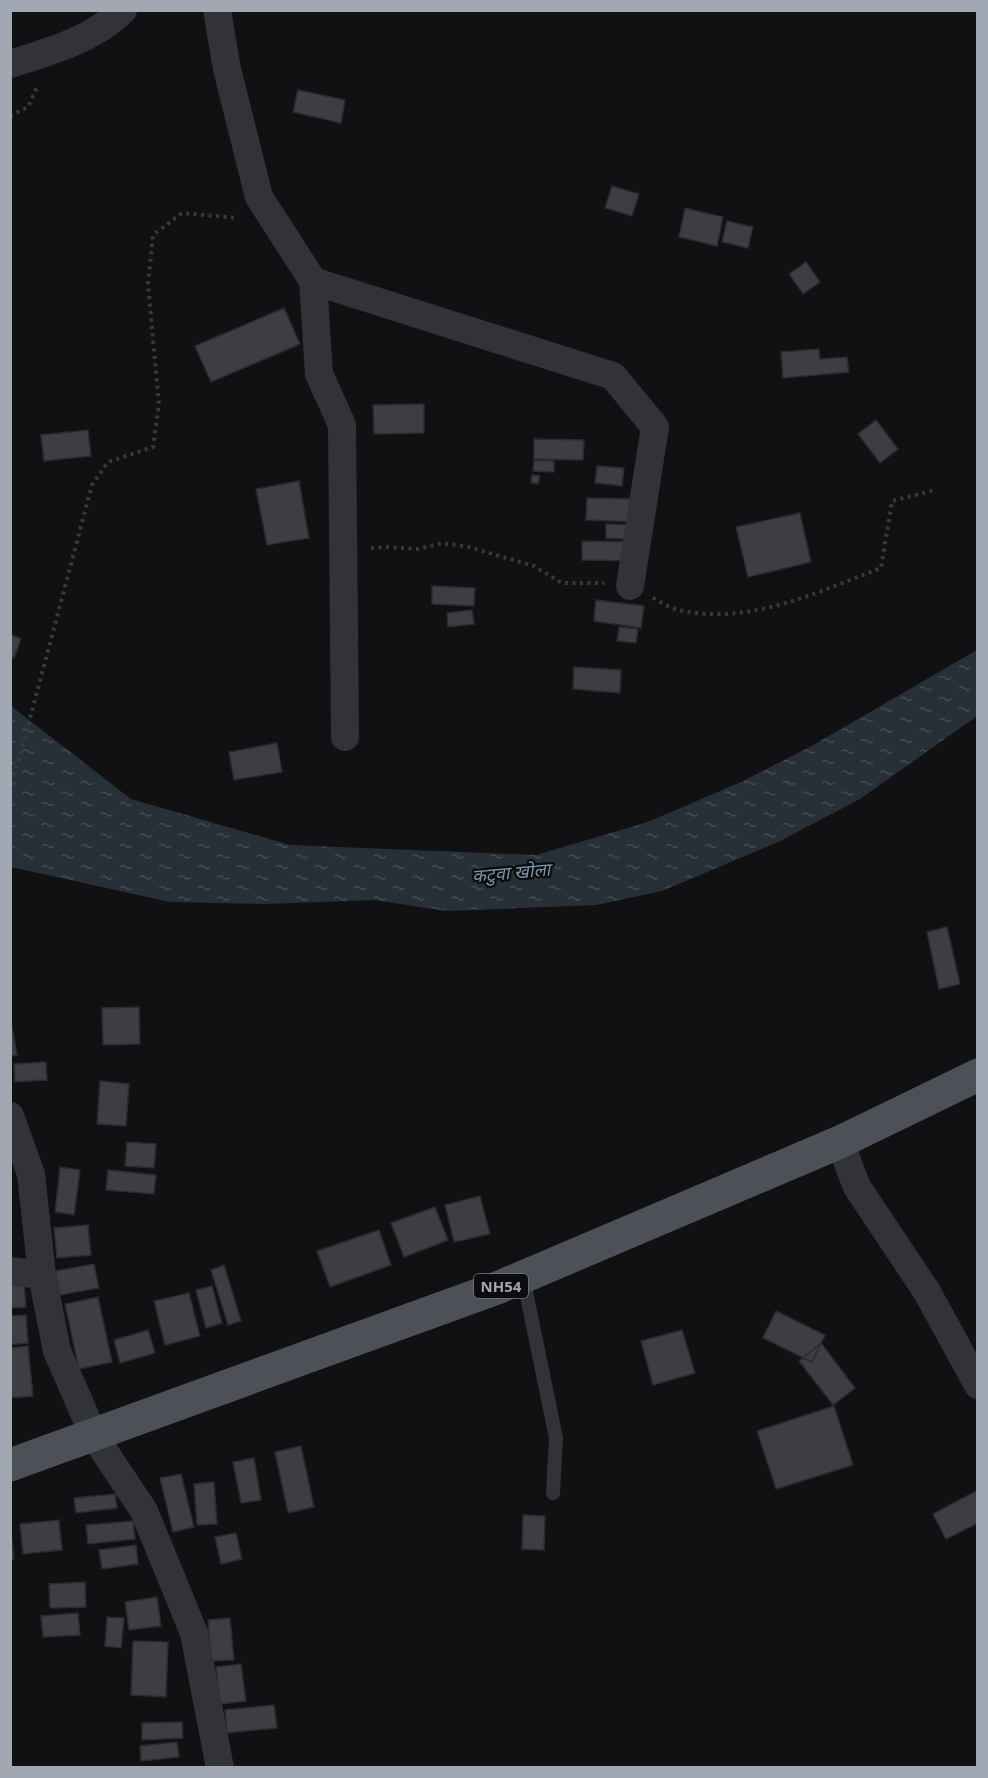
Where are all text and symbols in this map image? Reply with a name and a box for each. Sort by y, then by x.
water label: कटुवा खोला [471,856,554,887]
road number: NH54 [474,1274,528,1298]

